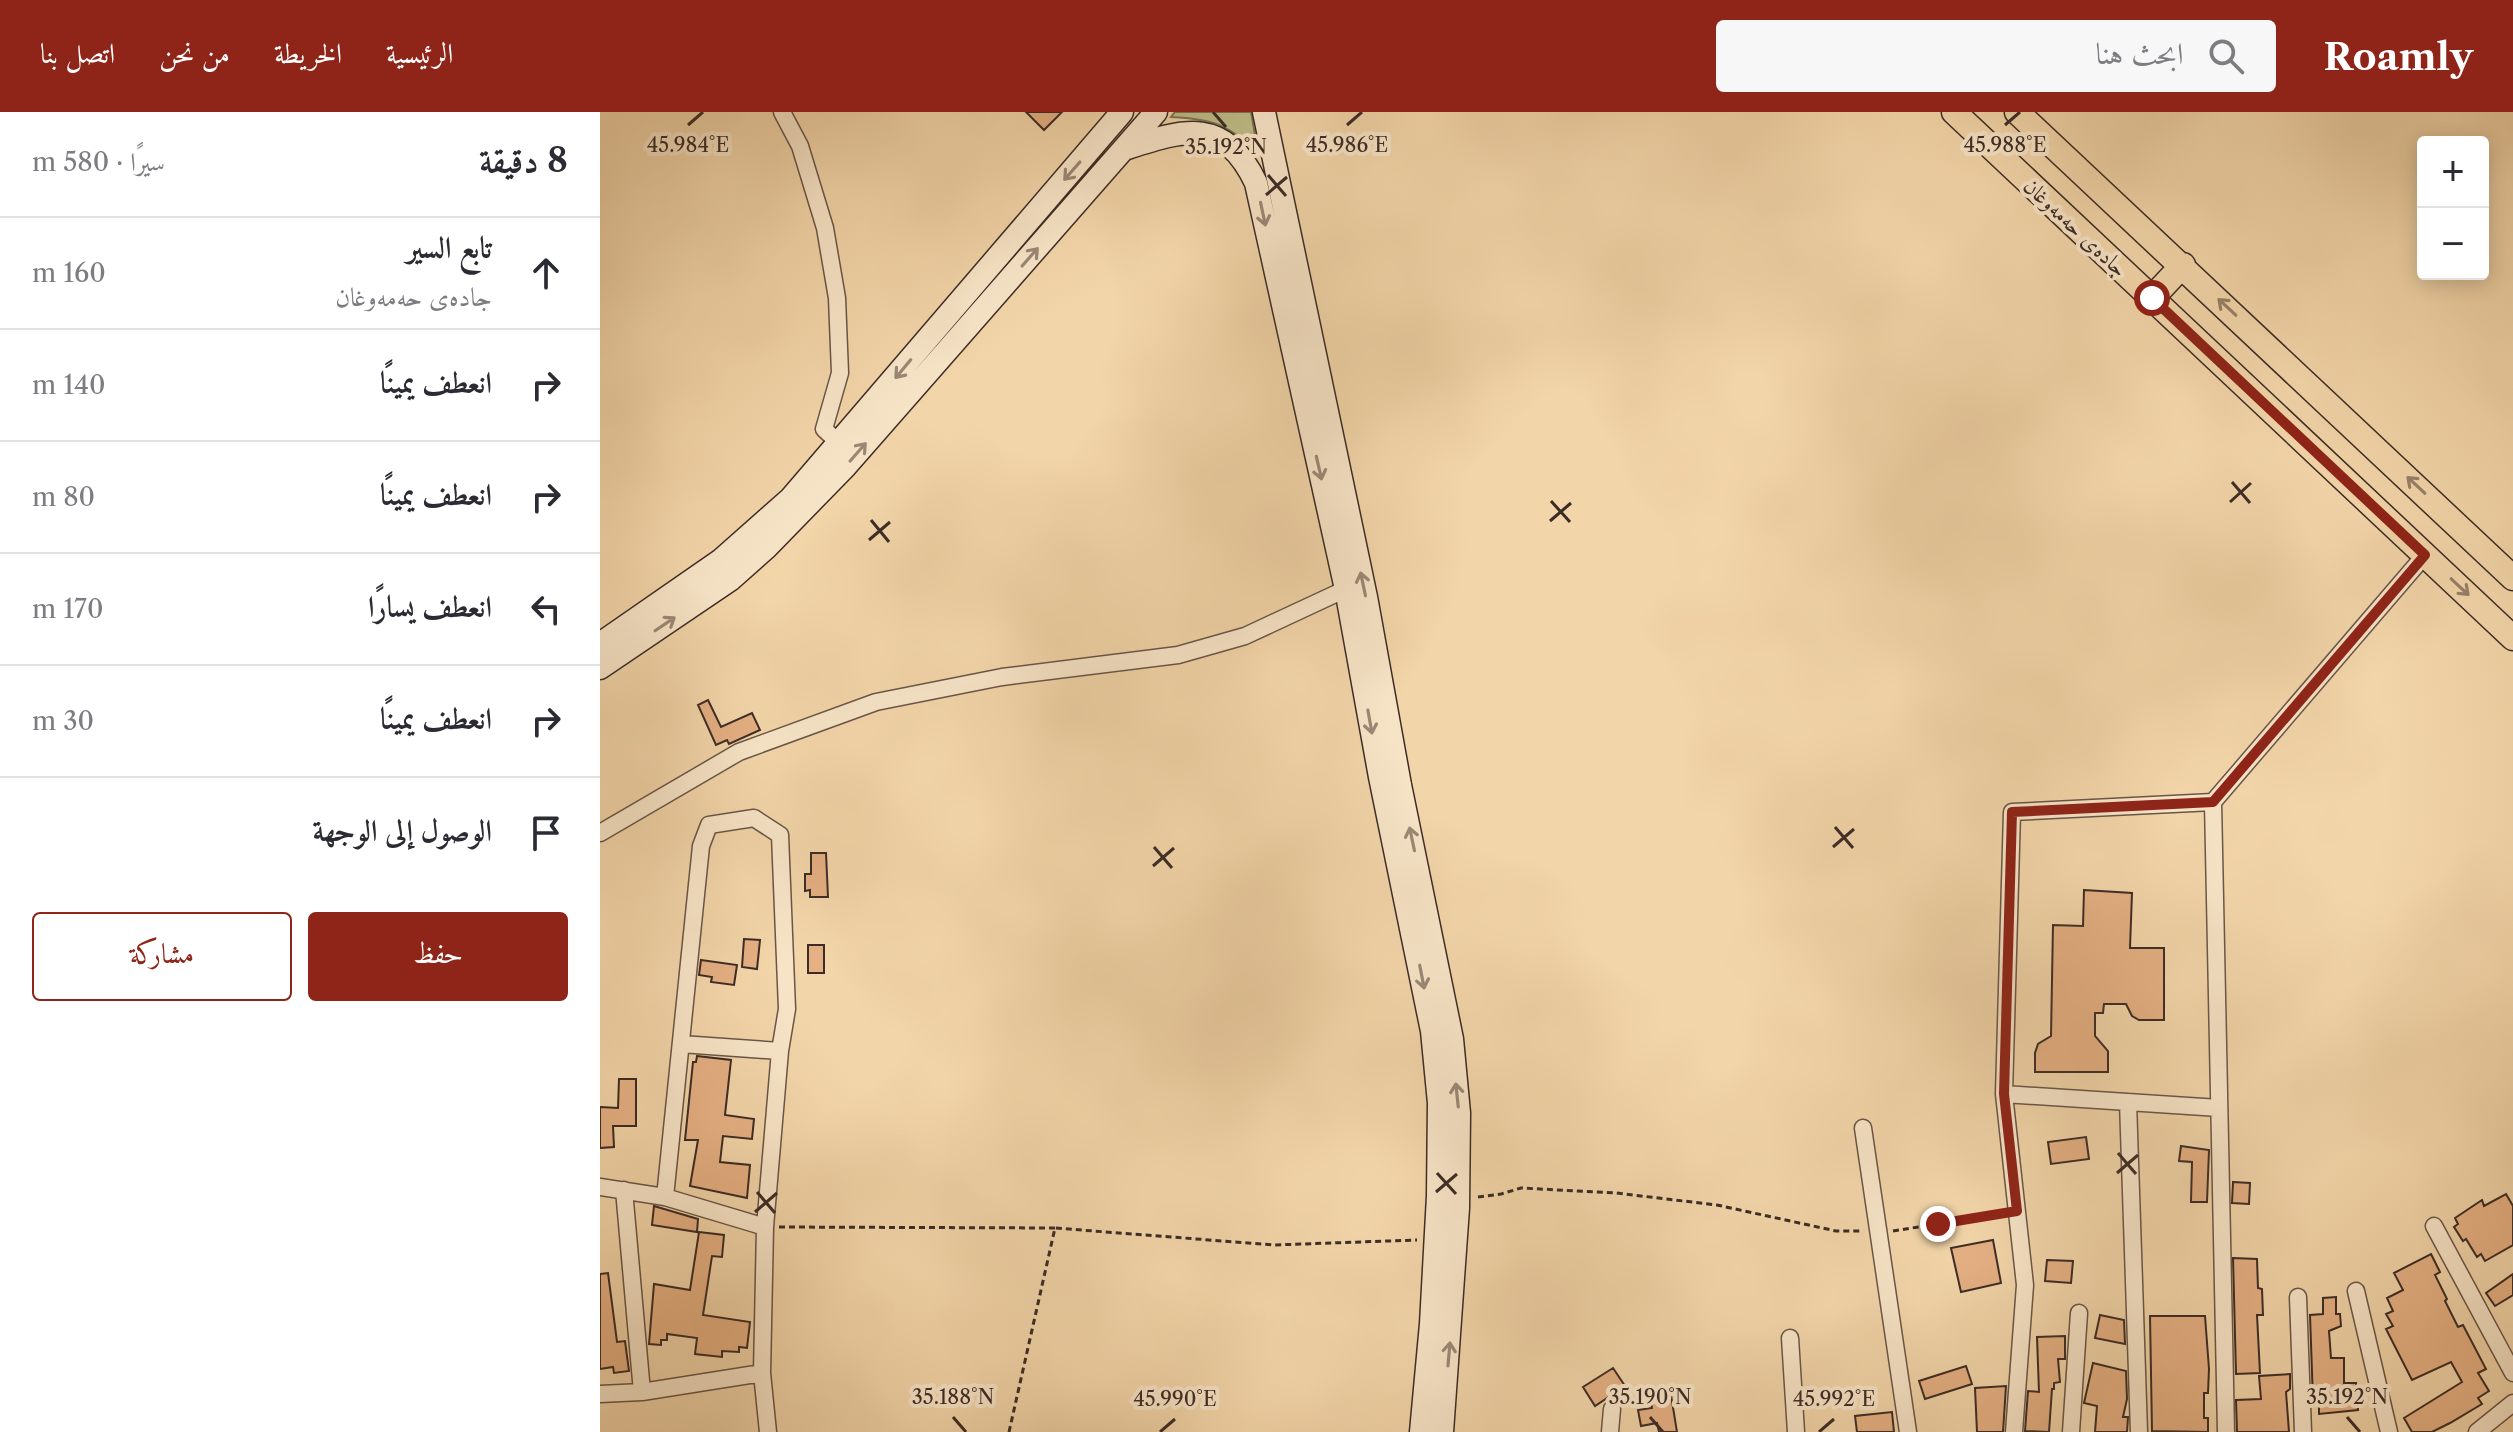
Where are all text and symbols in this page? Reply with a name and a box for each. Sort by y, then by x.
search box [1716,20,2276,92]
text: Roamly [2324,33,2473,80]
icon: search [2204,34,2248,78]
text: ابحث هنا [2096,35,2184,72]
text: اتصل بنا [40,36,115,70]
text: من نحن [159,36,230,70]
text: الخريطة [274,36,342,70]
text: الرئيسية [386,36,453,70]
text: 45.984°E [647,133,729,157]
text: 45.986°E [1306,133,1388,157]
text: 45.988°E [1964,133,2047,157]
text: 35.192°N [1185,135,1267,159]
map controls [2417,136,2489,280]
button: + [2417,136,2489,208]
text: 8 دقيقة [479,139,568,181]
text: سيرًا · 580 m [32,146,165,178]
one-way arrow [1063,161,1081,181]
street label: جادەی حەمەوغان [2018,172,2133,282]
one-way arrow [1256,201,1271,226]
button: − [2417,208,2489,280]
text: تابع السير [406,229,492,266]
one-way arrow [1021,247,1039,267]
icon: ahead [524,251,568,295]
text: 160 m [32,257,106,289]
route start [2134,280,2170,316]
text: جادەی حەمەوغان [335,281,492,313]
one-way arrow [2218,298,2237,317]
one-way arrow [894,359,912,379]
icon: right [524,363,568,407]
text: انعطف يمينًا [380,364,492,401]
text: 140 m [32,369,106,401]
one-way arrow [849,442,867,463]
one-way arrow [1312,454,1327,480]
icon: right [524,475,568,519]
text: انعطف يمينًا [380,476,492,513]
one-way arrow [2406,476,2426,495]
text: 80 m [32,481,95,513]
one-way arrow [1355,571,1370,597]
one-way arrow [2450,578,2470,597]
icon: left [524,587,568,631]
text: انعطف يسارًا [368,588,492,625]
text: 170 m [32,593,103,625]
one-way arrow [653,616,676,632]
icon: right [524,699,568,743]
text: انعطف يمينًا [380,700,492,737]
text: 30 m [32,705,94,737]
one-way arrow [1364,709,1379,735]
icon: arrive [524,811,568,855]
text: الوصول إلى الوجهة [313,812,492,849]
one-way arrow [1404,827,1419,852]
button: مشاركة [32,912,292,1001]
button: حفظ [308,912,568,1001]
one-way arrow [1415,964,1430,990]
one-way arrow [1450,1082,1465,1109]
route end [1920,1206,1956,1242]
one-way arrow [1442,1341,1457,1368]
text: 35.188°N [912,1385,994,1409]
text: 35.190°N [1608,1385,1692,1409]
text: 35.192°N [2306,1385,2388,1409]
text: 45.990°E [1133,1387,1217,1411]
text: 45.992°E [1793,1387,1875,1411]

